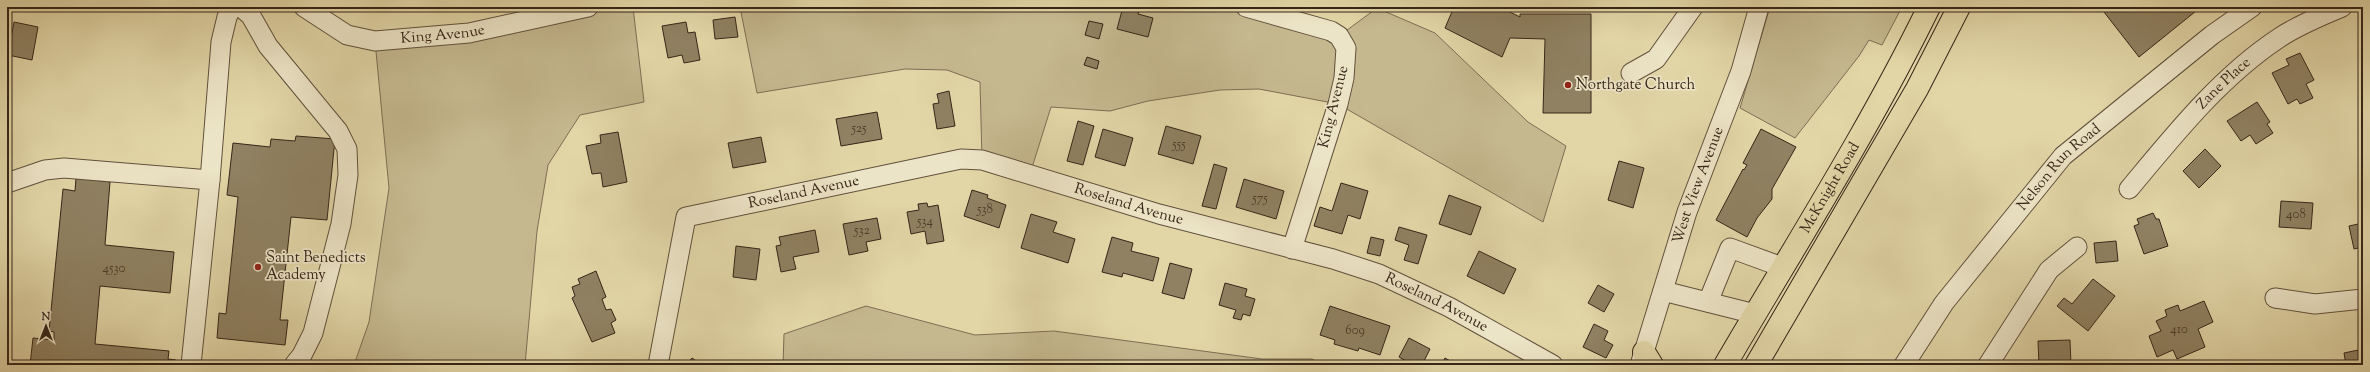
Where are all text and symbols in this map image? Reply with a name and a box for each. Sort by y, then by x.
street label: King Avenue [400,19,487,49]
street label: Zane Place [2192,53,2255,114]
street label: King Avenue [1314,63,1354,151]
place label: Northgate Church [1576,75,1696,96]
marker: Northgate Church [1563,80,1573,90]
street label: Nelson Run Road [2012,119,2106,215]
house number: 525 [851,120,867,138]
street label: West View Avenue [1667,124,1729,246]
house number: 555 [1171,136,1186,154]
street label: McKnight Road [1795,138,1865,237]
street label: Roseland Avenue [746,170,861,214]
street label: Roseland Avenue [1071,178,1186,230]
house number: 575 [1251,190,1268,208]
house number: 538 [976,201,993,219]
house number: 408 [2286,206,2306,224]
house number: 534 [916,213,934,231]
house number: 532 [853,222,870,240]
place label: Saint Benedicts Academy [266,248,366,286]
house number: 4530 [102,260,126,278]
marker: Saint Benedicts Academy [253,262,263,272]
street label: Roseland Avenue [1381,268,1492,337]
north arrow [26,306,66,346]
text: N [41,309,51,325]
house number: 410 [2170,321,2188,339]
house number: 609 [1345,322,1365,340]

